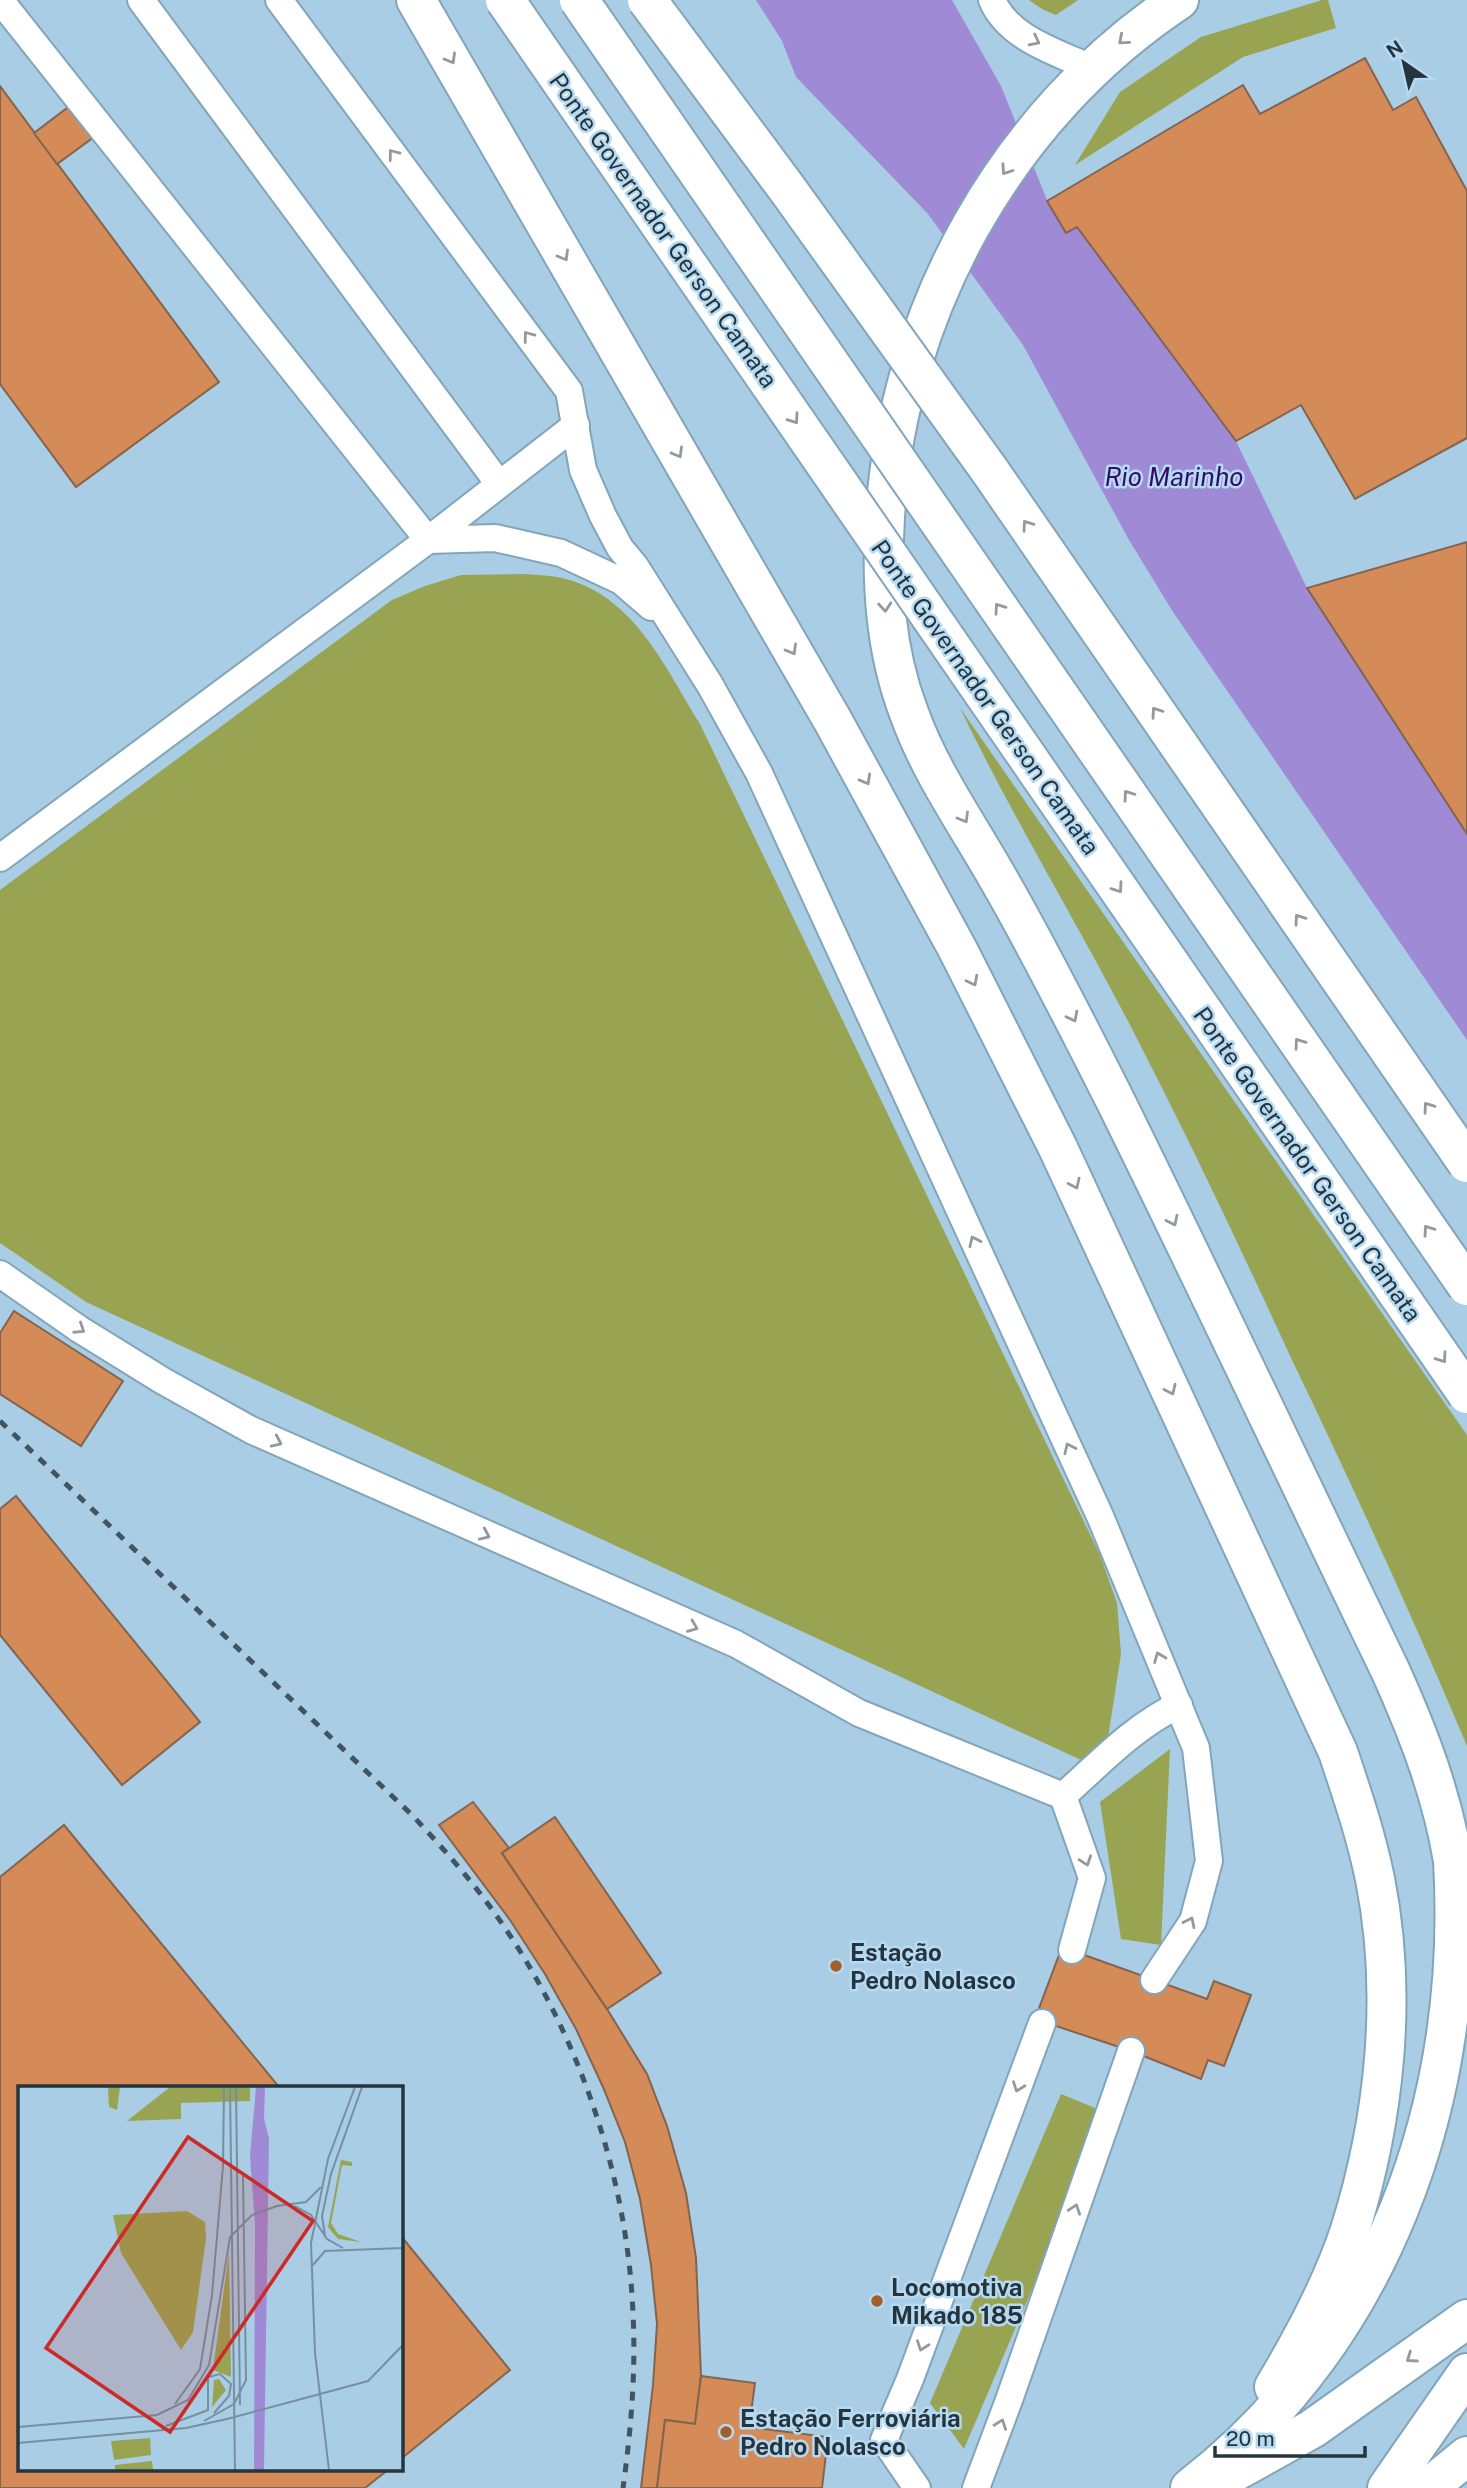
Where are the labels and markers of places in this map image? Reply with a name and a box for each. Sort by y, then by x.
place label: Estação Pedro Nolasco [850,1938,1016,1994]
marker: Estação Pedro Nolasco [828,1958,844,1974]
place label: Locomotiva Mikado 185 [891,2273,1023,2329]
marker: Locomotiva Mikado 185 [869,2293,885,2309]
place label: Estação Ferroviária Pedro Nolasco [740,2404,961,2460]
marker: Estação Ferroviária Pedro Nolasco [718,2424,734,2440]

